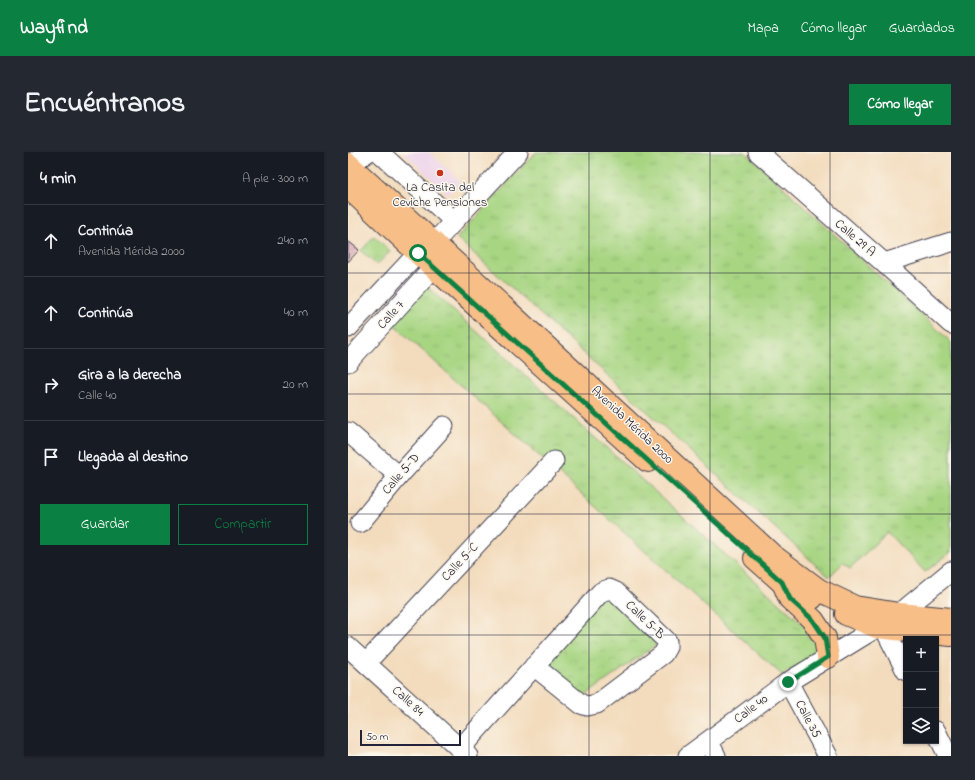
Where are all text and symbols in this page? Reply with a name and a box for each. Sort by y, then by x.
text: Wayfind [20,15,88,42]
text: Mapa [748,18,779,39]
text: Cómo llegar [801,18,867,39]
text: Guardados [889,18,955,39]
text: Encuéntranos [24,84,185,125]
button: Cómo llegar [849,84,951,125]
text: 4 min [40,166,76,191]
marker: La Casita del Ceviche Pensiones [435,168,445,178]
text: A pie · 300 m [242,169,308,188]
place label: La Casita del Ceviche Pensiones [393,178,488,212]
street label: Calle 29 A [830,215,880,261]
text: Continúa [78,220,133,242]
icon: ahead [40,230,62,252]
text: 240 m [277,231,308,250]
text: Avenida Mérida 2000 [78,242,185,261]
route start [409,244,427,262]
street label: Calle 7 [373,296,410,334]
icon: ahead [40,302,62,324]
text: Continúa [78,302,133,324]
text: 40 m [284,303,308,322]
text: Gira a la derecha [78,364,181,386]
icon: right [40,374,62,396]
text: 20 m [283,375,308,394]
street label: Avenida Mérida 2000 [587,382,678,469]
text: Calle 40 [78,386,117,405]
icon: arrive [40,446,62,468]
text: Llegada al destino [78,446,188,468]
street label: Calle 5-D [378,449,424,499]
button: Guardar [40,504,170,545]
button: Compartir [178,504,308,545]
street label: Calle 5-C [437,538,483,586]
street label: Calle 5-B [621,596,669,644]
map controls [903,636,939,744]
button: + [903,636,939,672]
button: − [903,672,939,708]
route end [779,673,797,691]
street label: Calle 84 [388,681,429,721]
street label: Calle 40 [730,690,772,728]
street label: Calle 35 [790,697,826,742]
button: layers [903,708,939,744]
scale bar [360,728,461,747]
text: 50 m [366,729,388,745]

